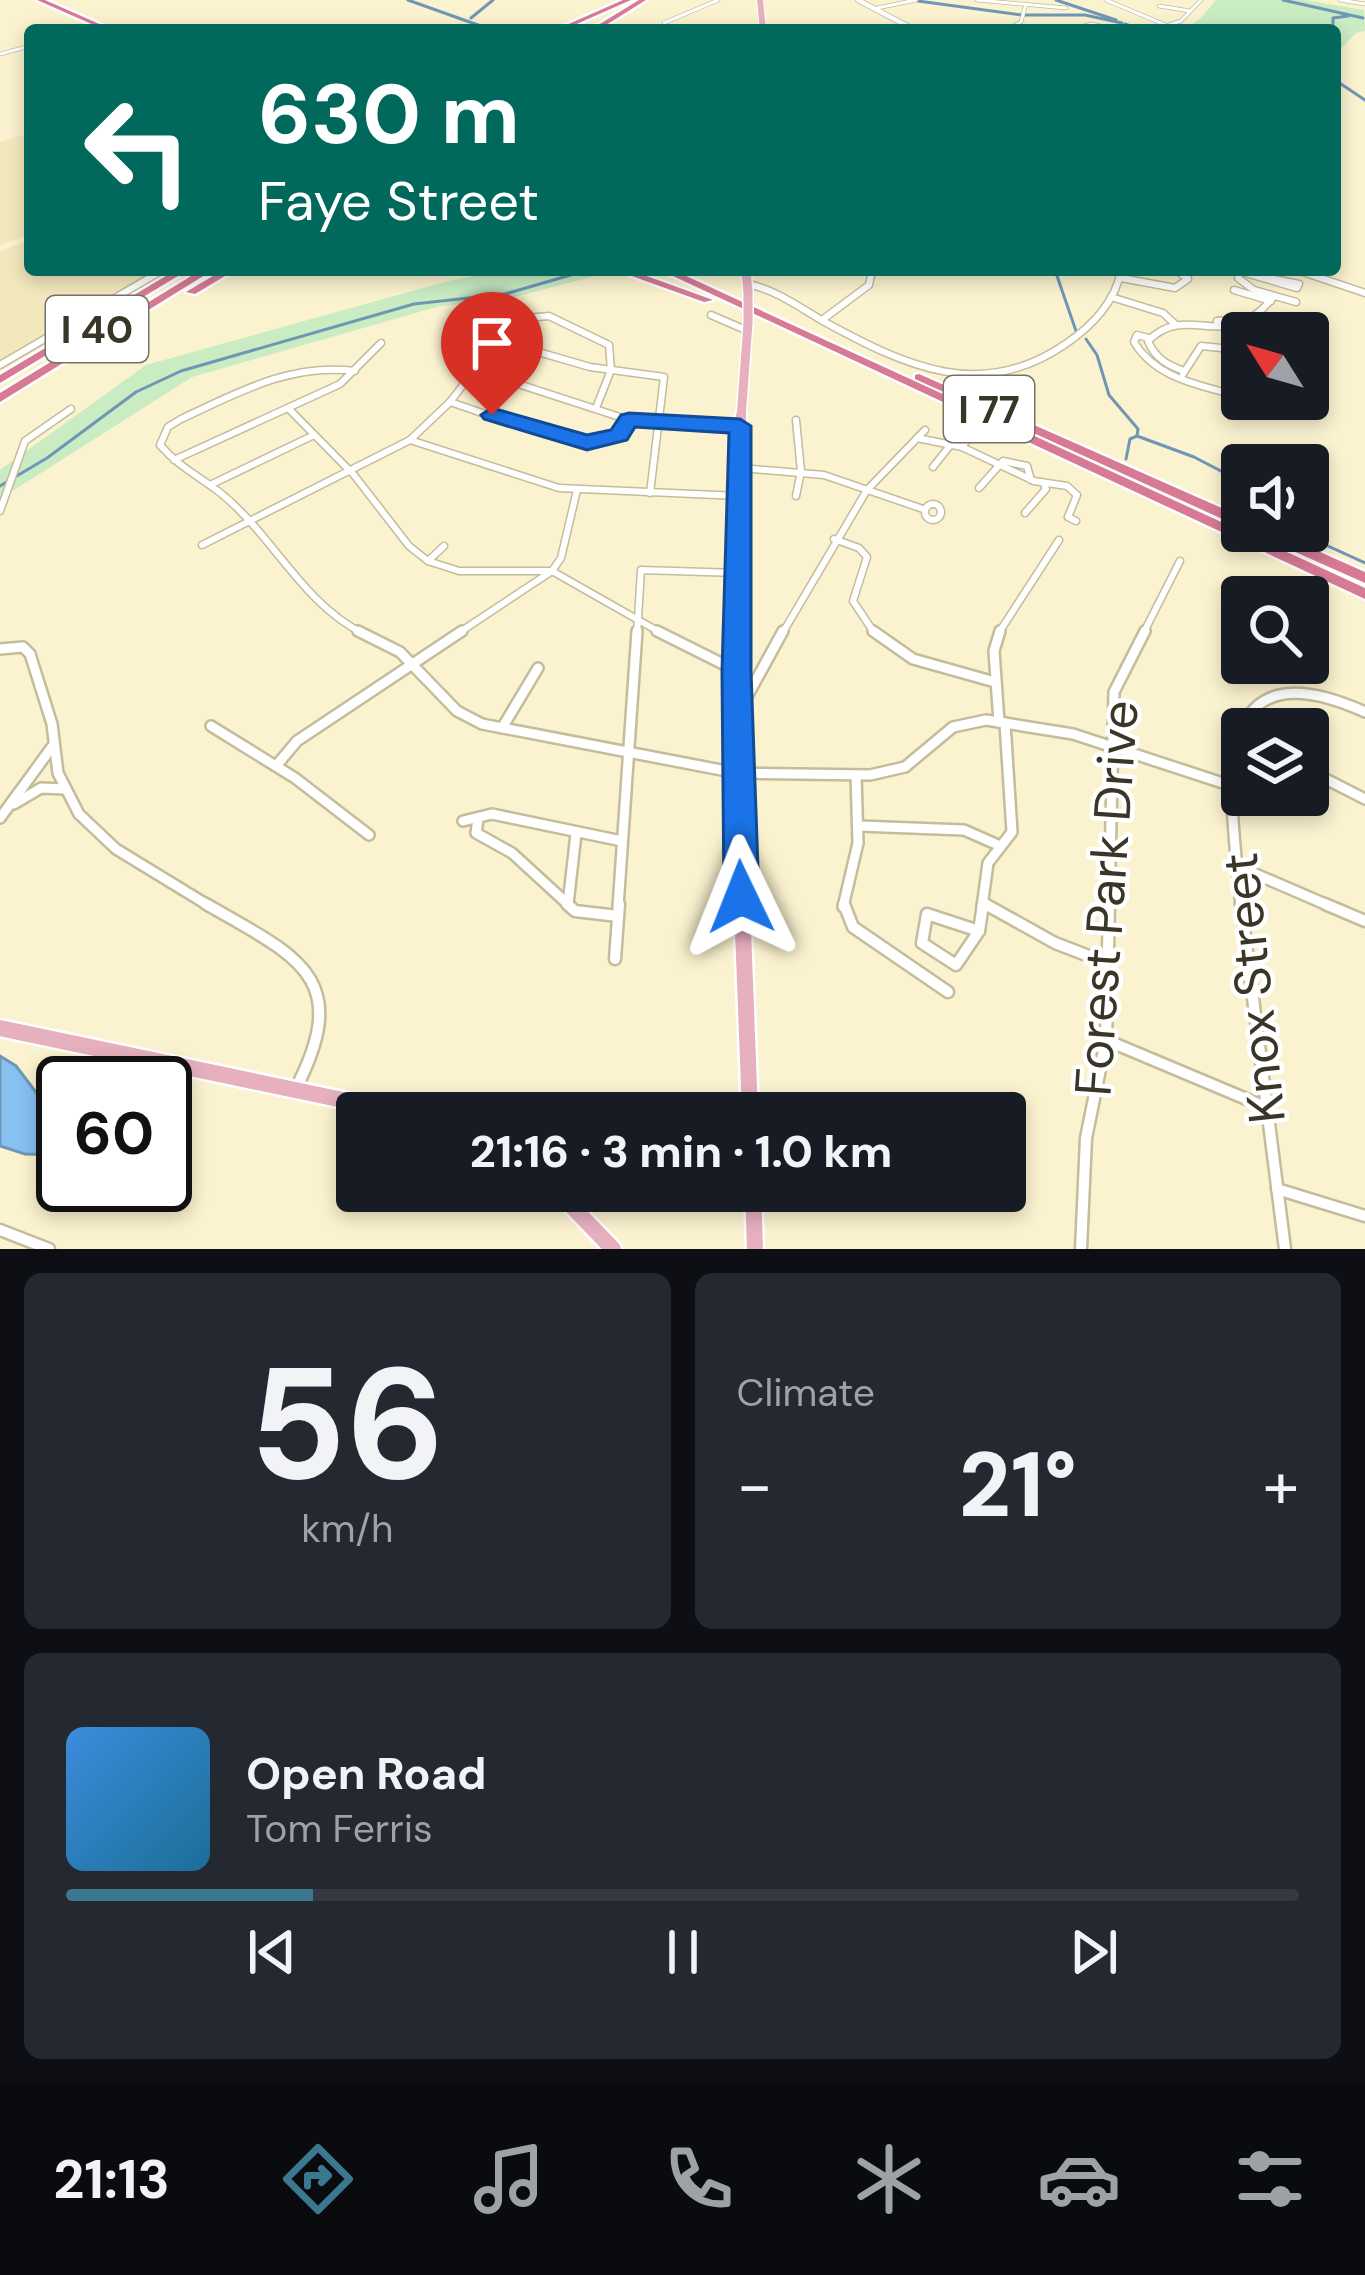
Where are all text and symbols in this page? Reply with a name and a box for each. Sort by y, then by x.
text: 630 m [258,60,520,169]
icon: left [60,72,216,228]
text: Faye Street [258,166,539,237]
pin [441,292,543,415]
road number: I 40 [46,296,148,362]
icon: arrive [459,310,525,376]
north arrow [1221,312,1329,420]
map controls [1221,312,1329,816]
road number: I 77 [944,376,1034,442]
button: sound [1221,444,1329,552]
button: search [1221,576,1329,684]
street label: Forest Park Drive [1059,698,1154,1098]
button: layers [1221,708,1329,816]
position arrow [678,834,804,960]
street label: Knox Street [1206,849,1301,1127]
speed limit sign: 60 [36,1056,192,1212]
text: 21:16 · 3 min · 1.0 km [470,1122,892,1181]
text: 56 [249,1323,445,1526]
text: Climate [737,1367,875,1418]
text: 21° [959,1427,1077,1544]
text: − [737,1443,773,1528]
text: + [1263,1443,1299,1528]
text: km/h [301,1503,393,1554]
text: Open Road [246,1744,487,1803]
text: Tom Ferris [246,1803,433,1854]
icon: previous [239,1919,305,1985]
icon: pause [650,1919,716,1985]
icon: next [1061,1919,1127,1985]
icon: directions [276,2137,360,2221]
icon: music [467,2137,551,2221]
icon: phone [657,2137,741,2221]
icon: climate [847,2137,931,2221]
icon: car [1037,2137,1121,2221]
icon: filters [1228,2137,1312,2221]
text: 21:13 [53,2144,170,2215]

